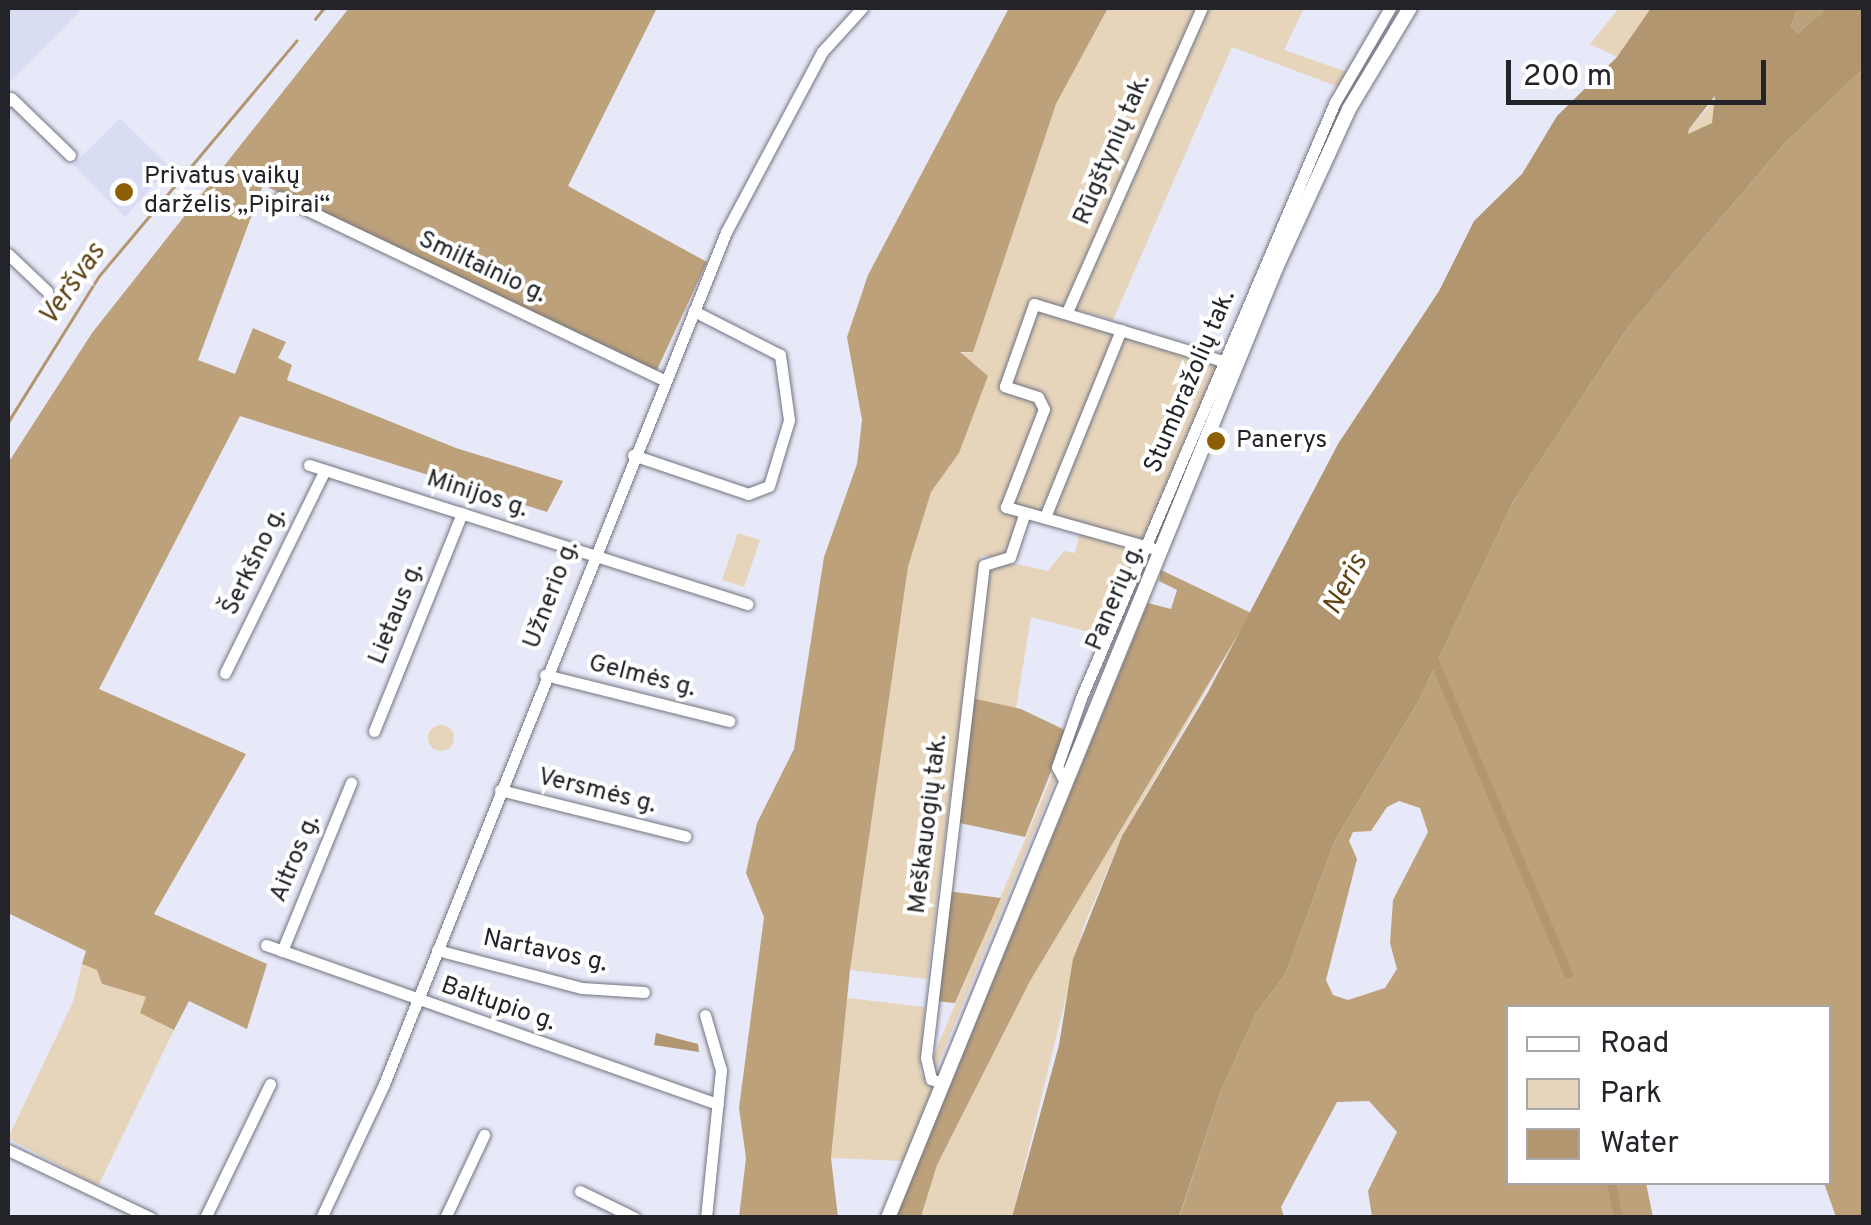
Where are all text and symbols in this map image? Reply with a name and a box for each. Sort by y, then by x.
scale bar [1511,40,1771,102]
text: 200 m [1523,59,1612,96]
street label: Rūgštynių tak. [1068,70,1158,230]
place label: Privatus vaikų darželis „Pipirai“ [144,163,330,222]
marker: Privatus vaikų darželis „Pipirai“ [113,181,135,203]
street label: Smiltainio g. [413,225,551,311]
water label: Veršvas [32,237,114,333]
street label: Stumbražolių tak. [1139,286,1243,478]
place label: Panerys [1236,426,1327,456]
marker: Panerys [1205,430,1227,452]
street label: Minijos g. [422,465,532,525]
street label: Šerkšno g. [216,503,294,621]
street label: Užnerio g. [518,537,586,653]
street label: Panerių g. [1080,540,1152,656]
water label: Neris [1316,549,1376,621]
street label: Lietaus g. [363,559,431,669]
street label: Gelmės g. [585,649,699,705]
street label: Meškauogių tak. [903,732,955,916]
street label: Versmės g. [535,763,659,821]
street label: Aitros g. [264,811,328,907]
street label: Nartavos g. [480,924,610,980]
street label: Baltupio g. [437,971,559,1039]
legend [1506,1005,1831,1185]
text: Road [1600,1026,1669,1063]
text: Park [1600,1076,1662,1113]
text: Water [1600,1126,1679,1163]

